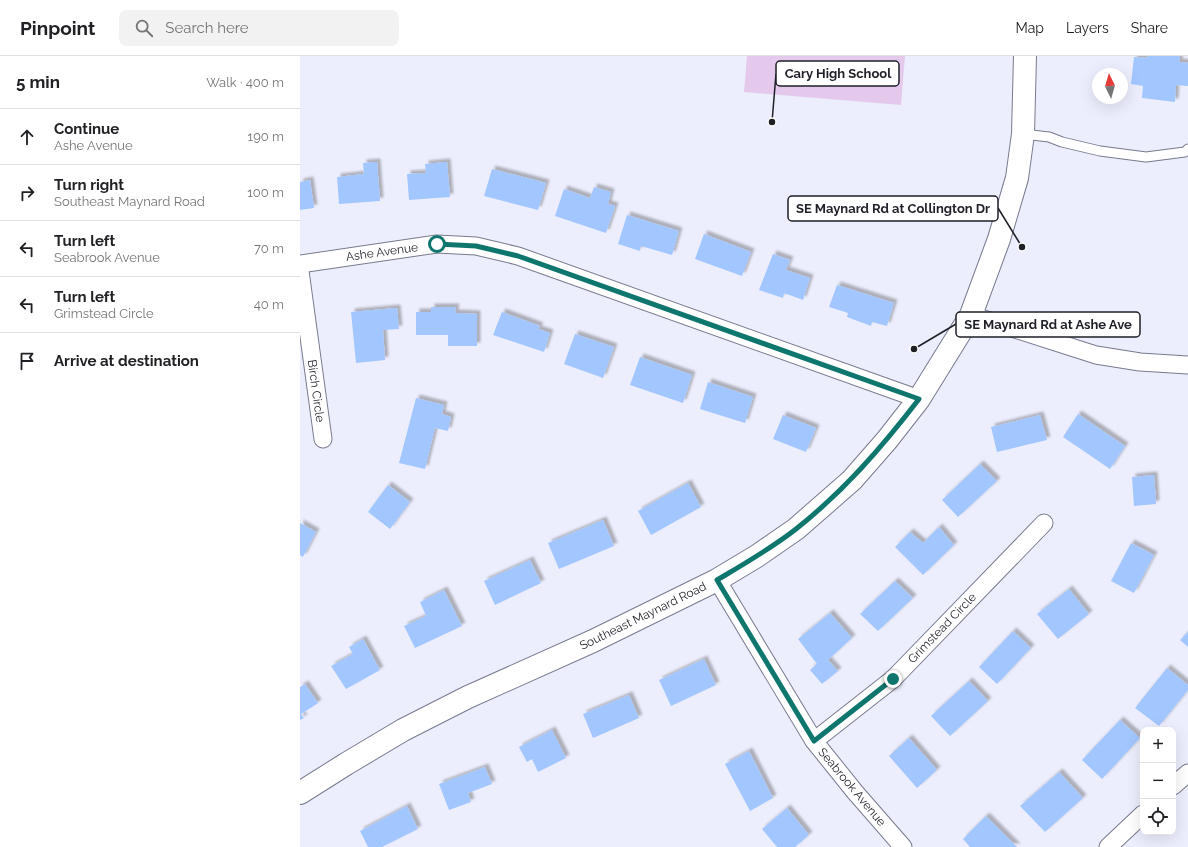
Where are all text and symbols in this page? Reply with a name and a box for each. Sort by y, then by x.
search box [119,10,399,46]
text: Pinpoint [20,17,95,39]
icon: search [133,17,155,39]
text: Search here [165,19,249,37]
text: Map [1016,20,1044,36]
text: Layers [1066,20,1109,36]
text: Share [1131,20,1168,36]
callout: Cary High School [776,61,899,86]
text: Cary High School [785,66,892,81]
north arrow [1092,68,1128,104]
text: 5 min [16,72,60,92]
text: Walk · 400 m [206,75,284,90]
text: Continue [54,120,119,138]
icon: ahead [16,126,38,148]
text: 190 m [248,129,284,144]
text: Ashe Avenue [54,138,133,153]
text: Turn right [54,176,124,194]
icon: right [16,182,38,204]
text: 100 m [247,185,284,200]
text: Southeast Maynard Road [54,194,205,209]
callout: SE Maynard Rd at Collington Dr [788,196,998,221]
text: SE Maynard Rd at Collington Dr [796,201,990,216]
text: Turn left [54,232,115,250]
route start [428,235,446,253]
icon: left [16,238,38,260]
street label: Ashe Avenue [345,240,419,264]
text: 70 m [254,241,284,256]
text: Seabrook Avenue [54,250,160,265]
text: Turn left [54,288,115,306]
icon: left [16,294,38,316]
text: 40 m [254,297,284,312]
text: Grimstead Circle [54,306,154,321]
callout: SE Maynard Rd at Ashe Ave [956,312,1140,337]
text: SE Maynard Rd at Ashe Ave [964,317,1132,332]
icon: arrive [16,350,38,372]
text: Arrive at destination [54,352,199,370]
street label: Birch Circle [305,359,327,423]
street label: Southeast Maynard Road [577,579,709,653]
street label: Grimstead Circle [905,590,979,666]
route end [884,670,902,688]
map controls [1140,727,1176,835]
button: + [1140,727,1176,763]
street label: Seabrook Avenue [815,745,889,829]
button: − [1140,763,1176,799]
button: locate [1140,799,1176,835]

